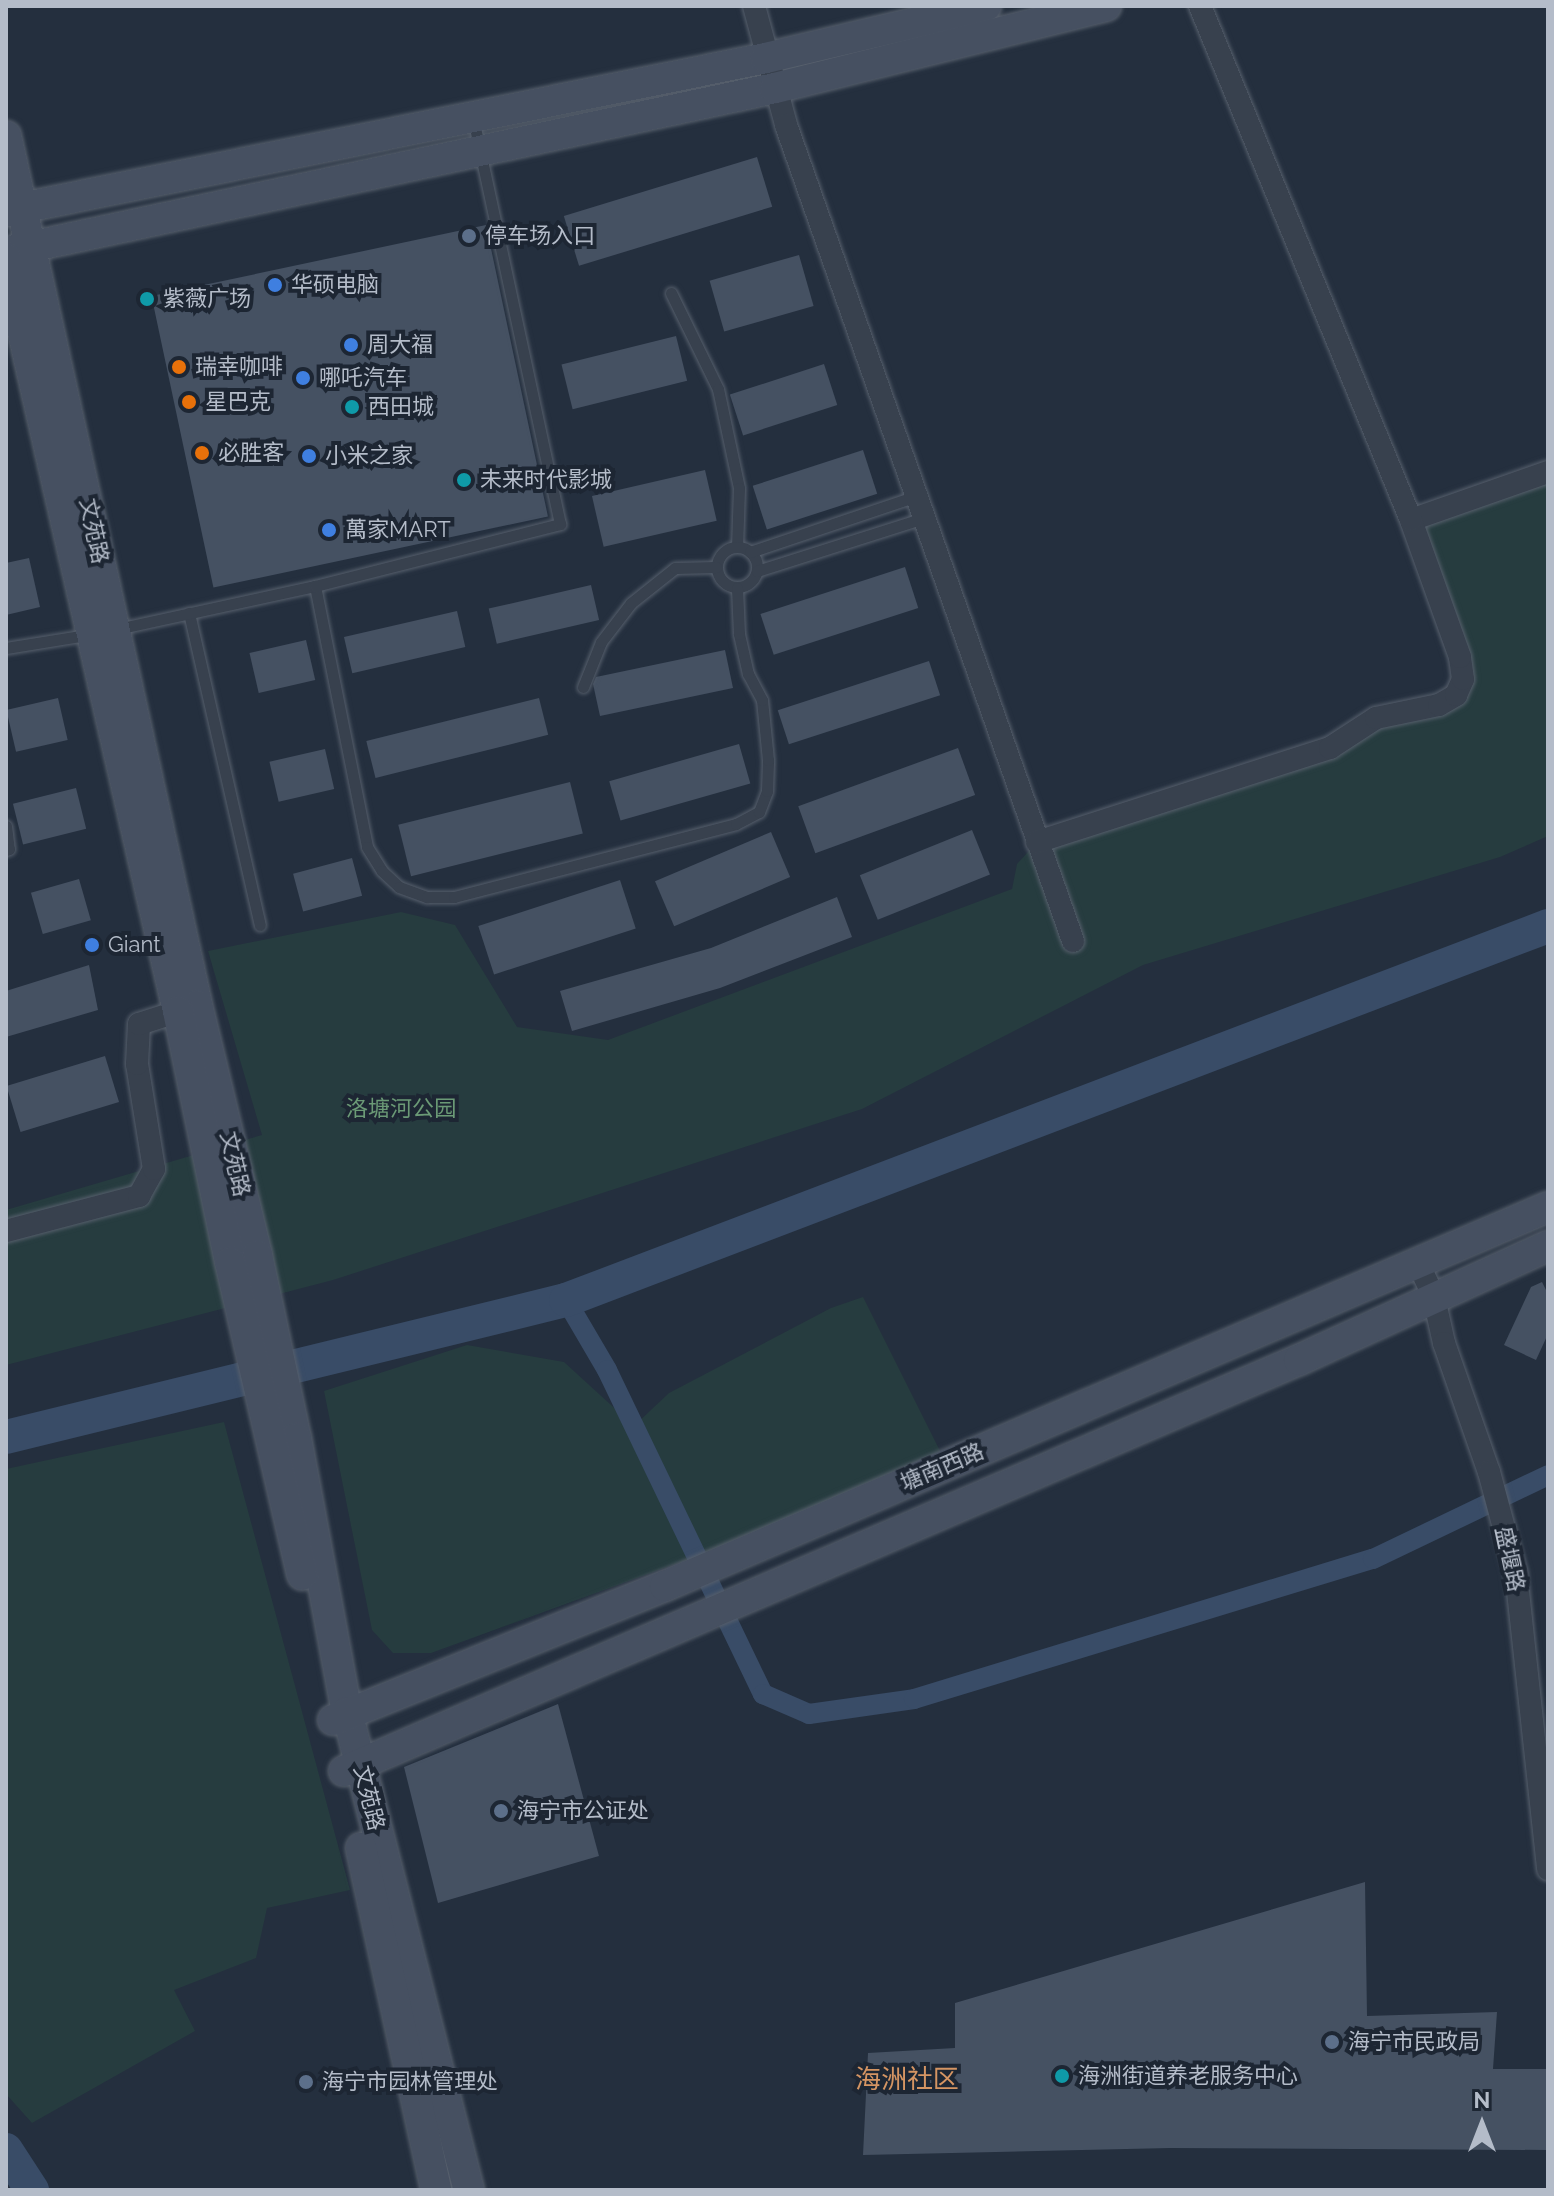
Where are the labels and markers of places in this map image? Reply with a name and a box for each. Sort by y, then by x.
place label: 停车场入口 [485,223,595,249]
marker: 停车场入口 [460,227,478,245]
place label: 华硕电脑 [291,272,379,298]
marker: 华硕电脑 [266,276,284,294]
place label: 紫薇广场 [163,286,251,312]
marker: 紫薇广场 [138,290,156,308]
place label: 周大福 [367,332,433,358]
marker: 周大福 [342,336,360,354]
place label: 瑞幸咖啡 [195,354,283,380]
marker: 瑞幸咖啡 [170,358,188,376]
place label: 哪吒汽车 [319,365,407,391]
marker: 哪吒汽车 [294,369,312,387]
place label: 星巴克 [205,389,271,415]
marker: 星巴克 [180,393,198,411]
place label: 西田城 [368,394,434,420]
marker: 西田城 [343,398,361,416]
place label: 必胜客 [218,440,284,466]
place label: 小米之家 [325,443,413,469]
marker: 必胜客 [193,444,211,462]
marker: 小米之家 [300,447,318,465]
place label: 未来时代影城 [480,467,612,493]
marker: 未来时代影城 [455,471,473,489]
place label: 萬家MART [345,517,451,543]
marker: 萬家MART [320,521,338,539]
place label: Giant [108,932,161,958]
marker: Giant [83,936,101,954]
place label: 海宁市公证处 [517,1798,649,1824]
marker: 海宁市公证处 [492,1802,510,1820]
place label: 海宁市民政局 [1348,2029,1480,2055]
marker: 海宁市民政局 [1323,2033,1341,2051]
place label: 海洲街道养老服务中心 [1078,2063,1298,2089]
marker: 海洲街道养老服务中心 [1053,2067,1071,2085]
place label: 海宁市园林管理处 [322,2069,498,2095]
marker: 海宁市园林管理处 [297,2073,315,2091]

